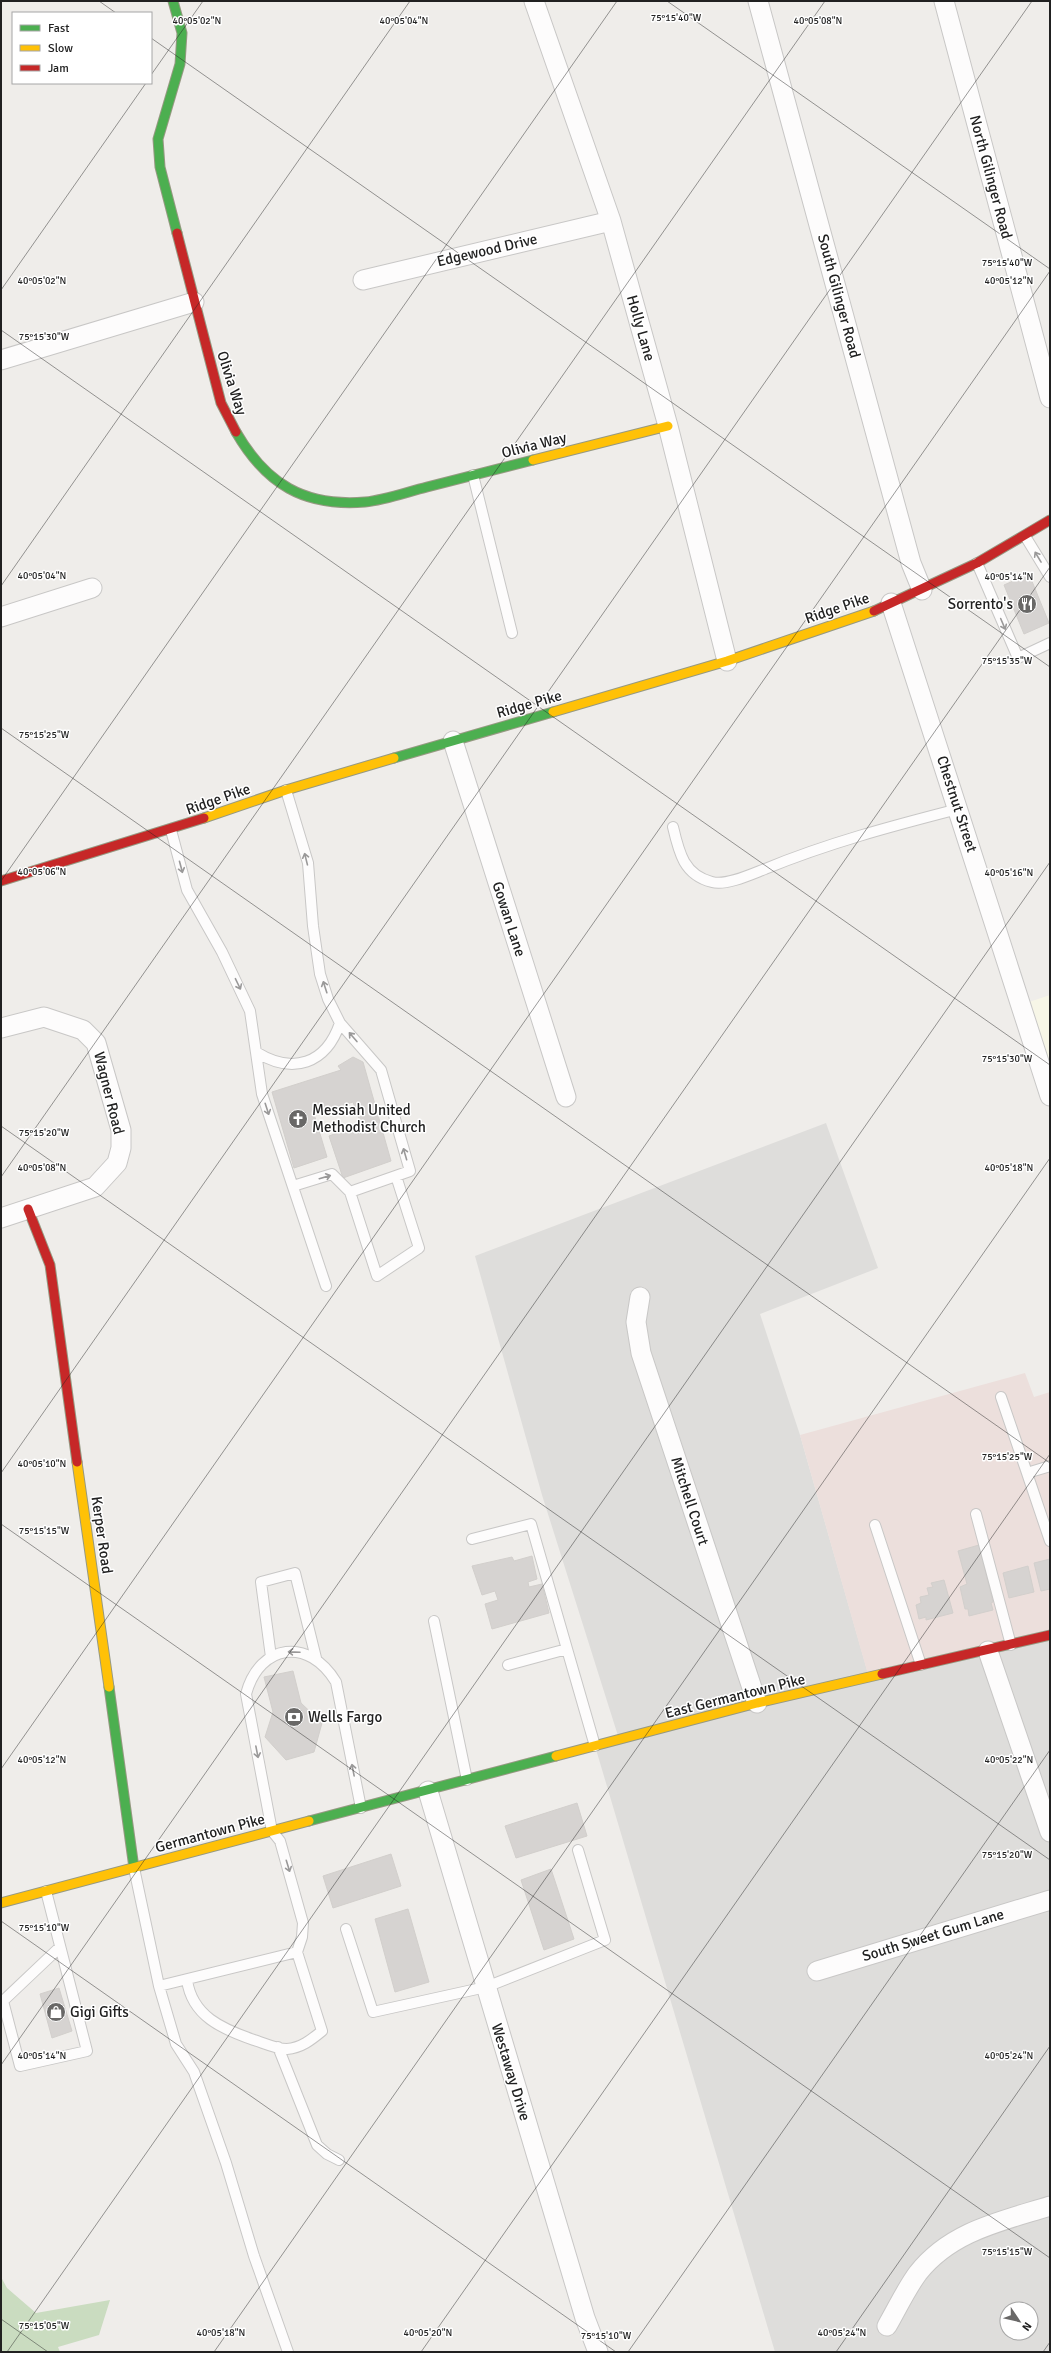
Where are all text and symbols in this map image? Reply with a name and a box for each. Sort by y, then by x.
legend [12,12,152,84]
text: 75°15'40"W [651,12,702,24]
text: 40°05'02"N [173,15,221,27]
text: 40°05'04"N [380,15,428,27]
text: 40°05'08"N [794,15,842,27]
text: Fast [48,21,69,36]
text: Slow [48,41,73,56]
text: Jam [48,61,69,76]
street label: North Gilinger Road [966,113,1016,241]
street label: Edgewood Drive [435,230,539,270]
street label: South Gilinger Road [814,232,864,360]
text: 75°15'40"W [982,257,1033,269]
text: 40°05'02"N [18,275,66,287]
text: 40°05'12"N [985,275,1033,287]
street label: Holly Lane [623,293,659,363]
text: 75°15'30"W [19,331,70,343]
street label: Olivia Way [213,349,251,417]
street label: Olivia Way [500,428,568,462]
one-way arrow [1033,551,1041,563]
text: 40°05'04"N [18,570,66,582]
text: 40°05'14"N [985,571,1033,583]
street label: Ridge Pike [802,589,872,627]
restaurant icon: Sorrento's [1016,593,1038,615]
place label: Sorrento's [948,595,1013,613]
one-way arrow [1000,618,1008,630]
text: 75°15'35"W [982,655,1033,667]
street label: Ridge Pike [494,686,564,722]
text: 75°15'25"W [19,729,70,741]
street label: Chestnut Street [933,753,981,855]
street label: Ridge Pike [183,780,253,818]
one-way arrow [302,853,309,866]
one-way arrow [178,861,185,874]
text: 40°05'06"N [18,866,66,878]
text: 40°05'16"N [985,867,1033,879]
street label: Gowan Lane [488,879,530,959]
one-way arrow [235,978,242,990]
one-way arrow [320,981,328,993]
one-way arrow [348,1032,357,1043]
street label: Wagner Road [90,1050,128,1136]
text: 75°15'30"W [982,1053,1033,1065]
place label: Messiah United Methodist Church [312,1101,426,1136]
one-way arrow [264,1103,272,1115]
church icon: Messiah United Methodist Church [287,1108,309,1130]
text: 75°15'20"W [19,1127,70,1139]
one-way arrow [401,1147,408,1160]
text: 40°05'08"N [18,1162,66,1174]
text: 40°05'18"N [985,1162,1033,1174]
one-way arrow [318,1172,331,1180]
text: 75°15'25"W [982,1451,1033,1463]
street label: Mitchell Court [667,1454,713,1548]
text: 40°05'10"N [18,1458,66,1470]
street label: Kerper Road [88,1495,116,1575]
text: 75°15'15"W [19,1525,70,1537]
one-way arrow [288,1649,301,1656]
street label: East Germantown Pike [663,1670,807,1722]
bank icon: Wells Fargo [283,1706,305,1728]
place label: Wells Fargo [308,1708,382,1726]
one-way arrow [253,1746,261,1759]
text: 40°05'12"N [18,1754,66,1766]
text: 40°05'22"N [985,1754,1033,1766]
one-way arrow [349,1764,357,1777]
street label: Germantown Pike [153,1810,267,1856]
text: 75°15'20"W [982,1849,1033,1861]
one-way arrow [285,1859,292,1872]
street label: South Sweet Gum Lane [860,1905,1006,1965]
text: 75°15'10"W [19,1922,70,1934]
shop icon: Gigi Gifts [45,2001,67,2023]
place label: Gigi Gifts [70,2003,129,2021]
street label: Westaway Drive [488,2021,534,2123]
text: 40°05'14"N [18,2050,66,2062]
text: 40°05'24"N [985,2050,1033,2062]
text: 75°15'15"W [982,2246,1033,2258]
north arrow [999,2301,1039,2341]
text: 75°15'05"W [19,2320,70,2332]
text: N [1019,2320,1034,2333]
text: 40°05'18"N [197,2327,245,2339]
text: 40°05'20"N [404,2327,452,2339]
text: 40°05'24"N [818,2327,866,2339]
text: 75°15'10"W [581,2330,632,2342]

